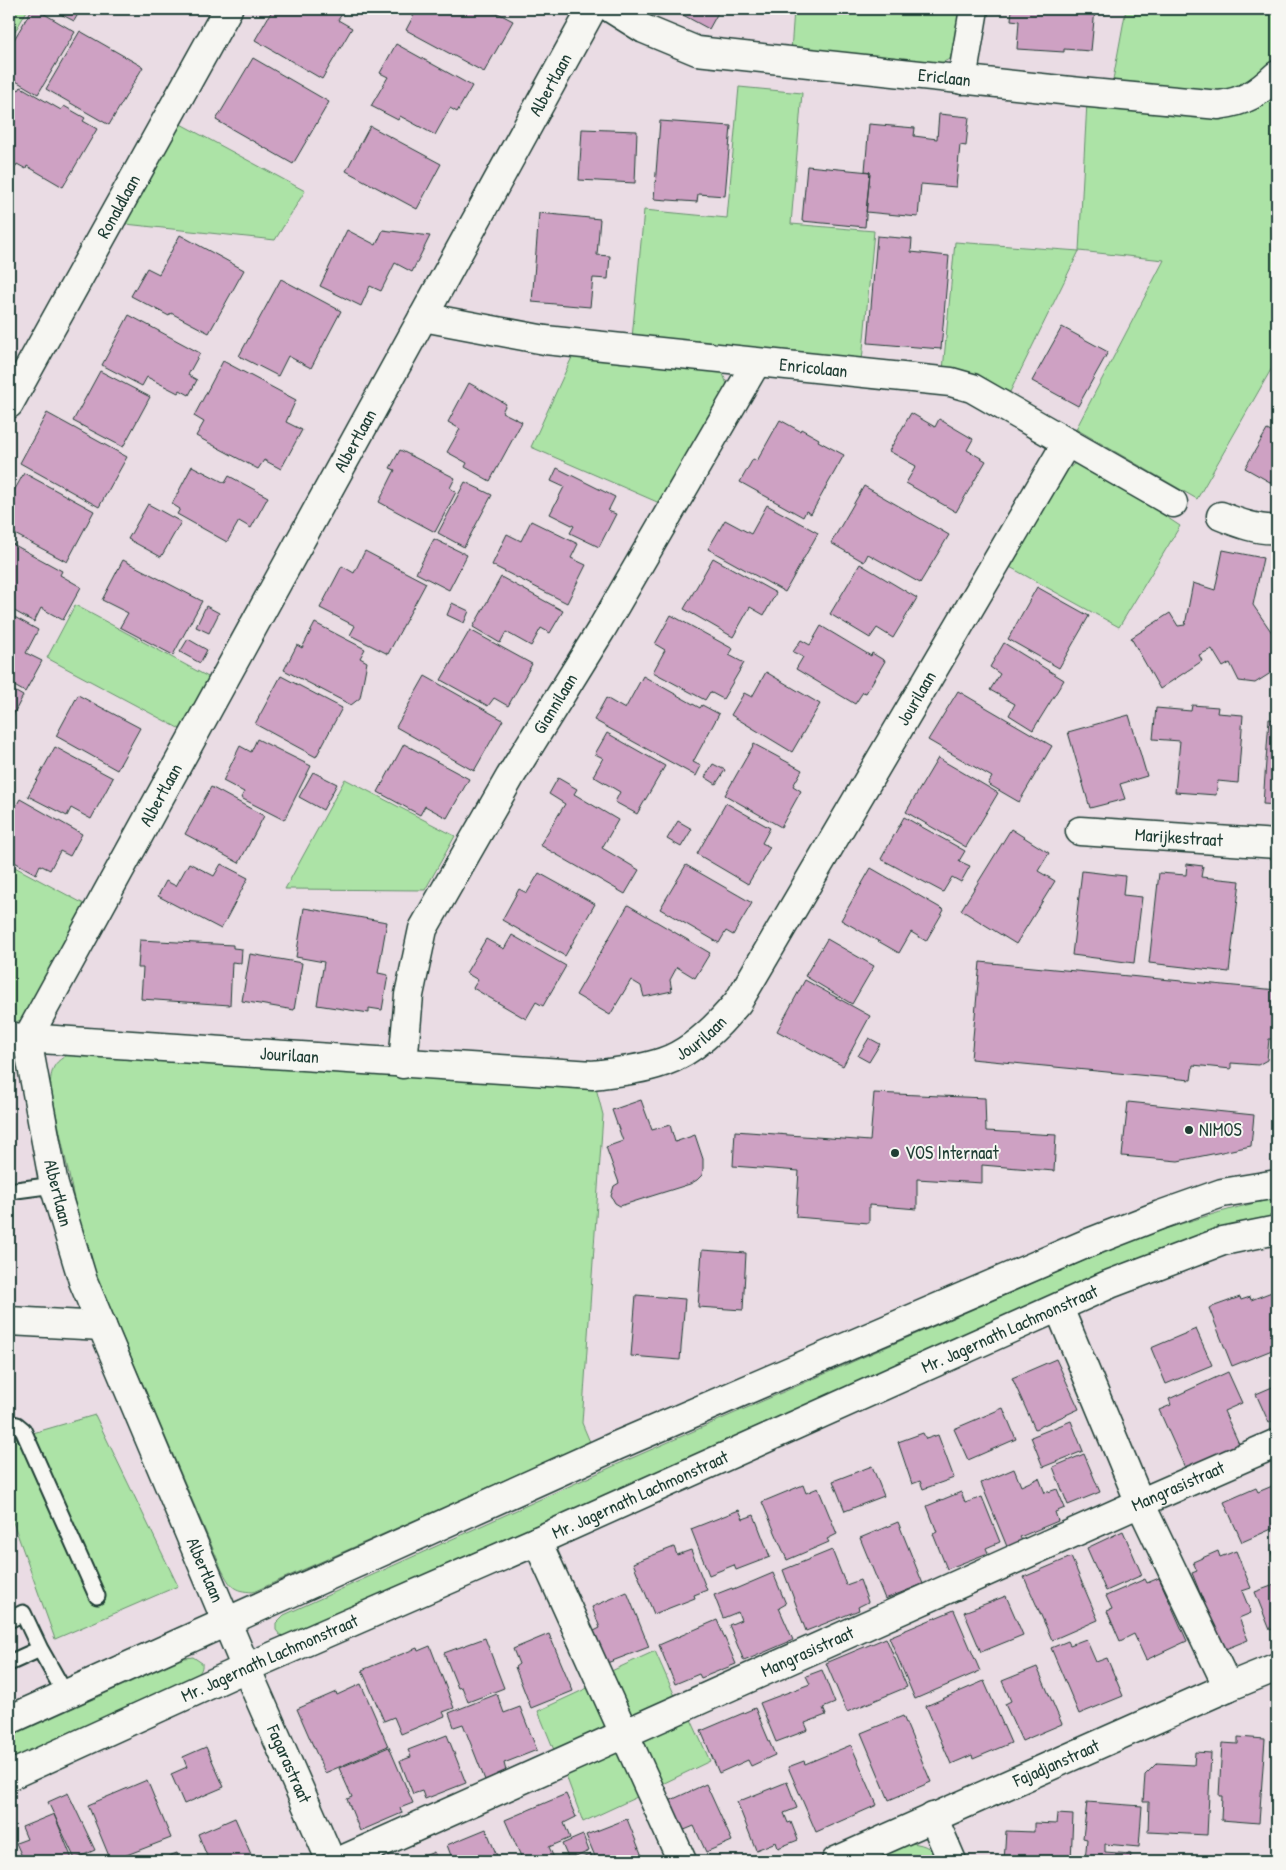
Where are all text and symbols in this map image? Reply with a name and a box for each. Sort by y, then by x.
street label: Albertlaan [523,48,577,120]
street label: Ericlaan [917,62,972,92]
street label: Ronaldlaan [90,170,146,243]
street label: Enricolaan [778,351,849,383]
street label: Albertlaan [327,404,382,476]
street label: Jourilaan [890,666,942,730]
street label: Giannilaan [527,668,583,739]
street label: Albertlaan [133,759,188,831]
street label: Marijkestraat [1134,822,1224,852]
street label: Jourilaan [671,1010,732,1066]
street label: Jourilaan [259,1040,320,1069]
place label: NIMOS [1199,1117,1242,1142]
marker: NIMOS [1183,1124,1195,1136]
place label: VOS Internaat [905,1140,999,1165]
marker: VOS Internaat [889,1147,901,1159]
street label: Albertlaan [38,1157,79,1229]
street label: Mr. Jagernath Lachmonstraat [917,1278,1102,1379]
street label: Mr. Jagernath Lachmonstraat [548,1443,733,1545]
street label: Mangrasistraat [1127,1454,1229,1517]
street label: Albertlaan [181,1533,230,1606]
street label: Mr. Jagernath Lachmonstraat [177,1607,362,1708]
street label: Mangrasistraat [757,1619,858,1683]
street label: Fagarastraat [261,1720,318,1808]
street label: Fajadjanstraat [1008,1732,1104,1793]

